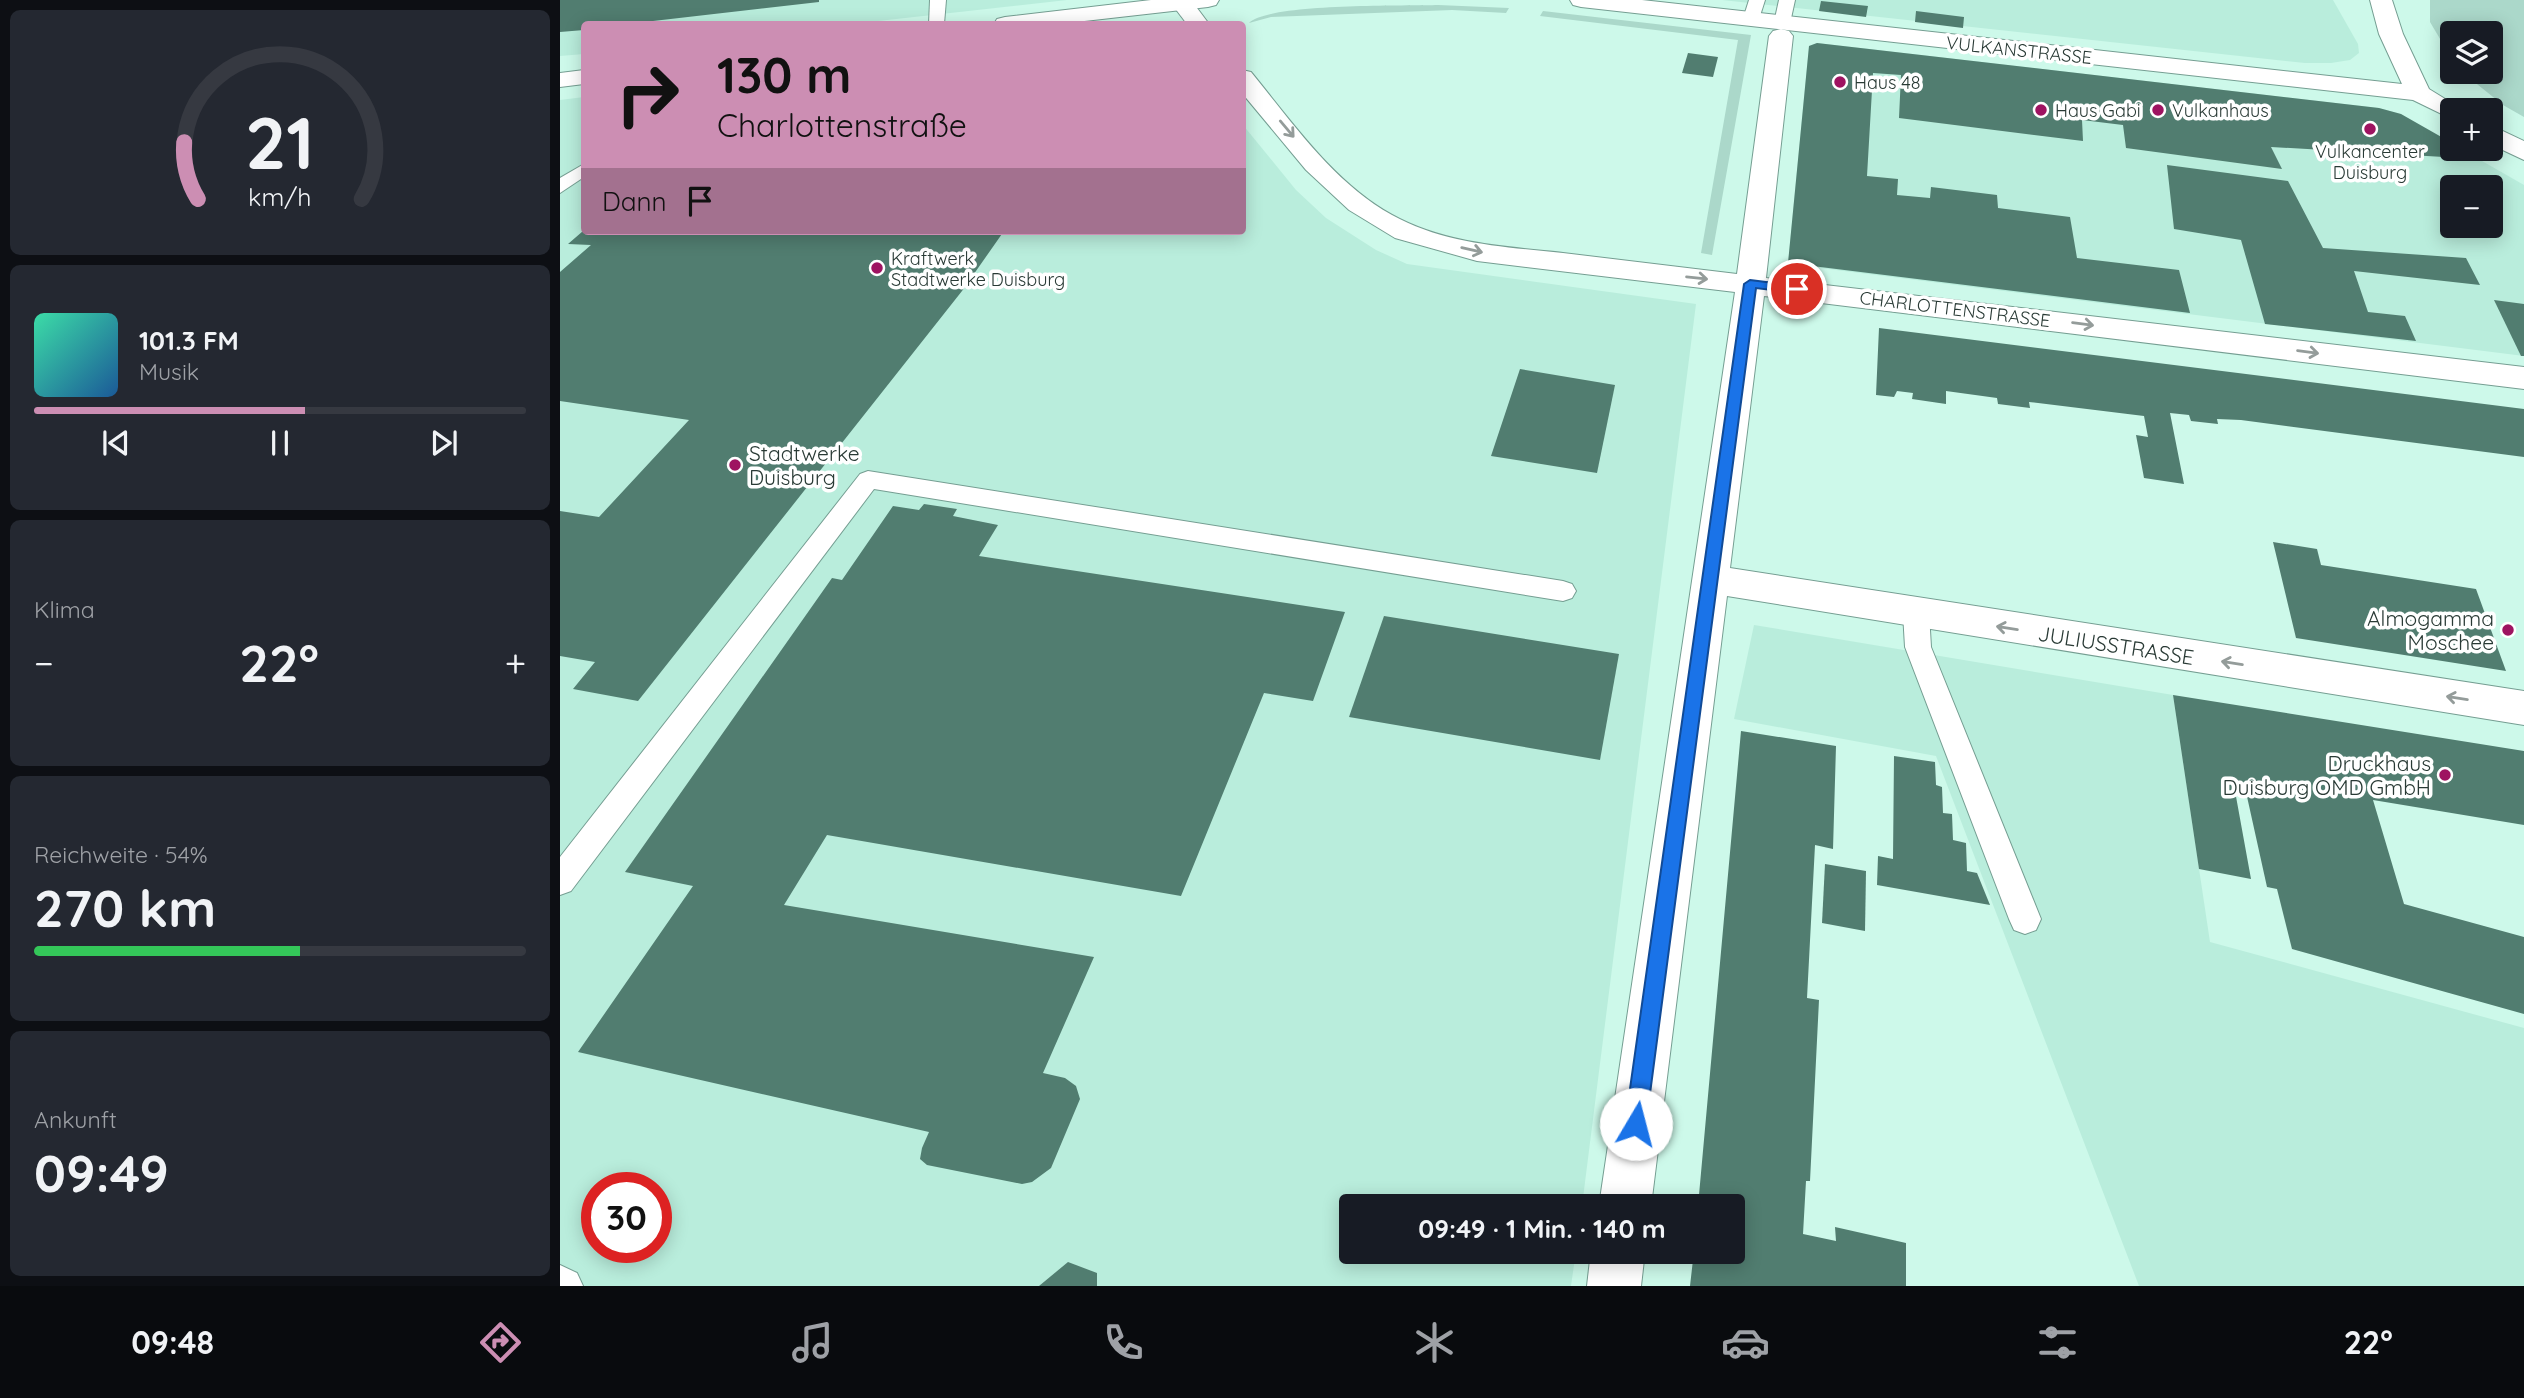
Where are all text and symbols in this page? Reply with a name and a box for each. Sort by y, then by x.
map controls [2440,21,2503,238]
button: layers [2440,21,2503,84]
street label: VULKANSTRASSE [1945,31,2093,69]
text: 130 m [717,44,851,105]
icon: right [602,49,693,140]
place label: Haus 48 [1854,71,1921,94]
marker: Haus 48 [1832,74,1848,90]
text: 21 [245,96,315,187]
button: + [2440,98,2503,161]
place label: Haus Gabi [2055,99,2141,122]
place label: Vulkanhaus [2172,99,2269,122]
marker: Haus Gabi [2033,102,2049,118]
marker: Vulkanhaus [2150,102,2166,118]
text: Charlottenstraße [717,105,967,145]
one-way arrow [1279,120,1295,138]
marker: Vulkancenter Duisburg [2362,121,2378,137]
place label: Vulkancenter Duisburg [2315,140,2425,184]
button: − [2440,175,2503,238]
text: km/h [248,180,312,211]
icon: arrive [681,182,719,220]
text: Dann [602,185,667,218]
one-way arrow [1460,244,1483,257]
place label: Kraftwerk Stadtwerke Duisburg [891,247,1065,291]
pin [1767,259,1827,319]
marker: Kraftwerk Stadtwerke Duisburg [869,260,885,276]
icon: arrive [1778,270,1816,308]
one-way arrow [1686,271,1708,284]
street label: CHARLOTTENSTRASSE [1858,286,2052,332]
one-way arrow [2071,318,2093,331]
text: 101.3 FM [139,324,239,357]
one-way arrow [2297,345,2319,358]
text: Musik [139,357,199,386]
icon: previous [97,424,135,462]
icon: pause [261,424,299,462]
icon: next [425,424,463,462]
place label: Stadtwerke Duisburg [749,440,860,490]
marker: Stadtwerke Duisburg [727,457,743,473]
text: Klima [34,595,95,624]
place label: Almogamma Moschee [2367,605,2494,655]
street label: JULIUSSTRASSE [2036,620,2196,670]
one-way arrow [1996,621,2019,634]
marker: Almogamma Moschee [2500,622,2516,638]
text: 22° [239,630,319,695]
text: − [34,639,54,687]
text: + [505,639,526,687]
one-way arrow [2221,656,2244,669]
one-way arrow [2446,691,2468,704]
place label: Druckhaus Duisburg OMD GmbH [2222,750,2431,800]
marker: Druckhaus Duisburg OMD GmbH [2437,767,2453,783]
text: Reichweite · 54% [34,840,208,869]
text: 270 km [34,875,216,940]
position arrow [1599,1087,1673,1161]
text: Ankunft [34,1105,117,1134]
text: 09:49 [34,1140,169,1205]
speed limit sign: 30 [581,1172,672,1263]
text: 09:49 · 1 Min. · 140 m [1418,1212,1666,1245]
icon: directions [476,1318,525,1367]
icon: music [788,1318,837,1367]
icon: phone [1099,1318,1148,1367]
icon: climate [1410,1318,1459,1367]
icon: car [1721,1318,1770,1367]
icon: filters [2033,1318,2082,1367]
text: 09:48 [131,1322,214,1362]
text: 22° [2344,1322,2393,1362]

